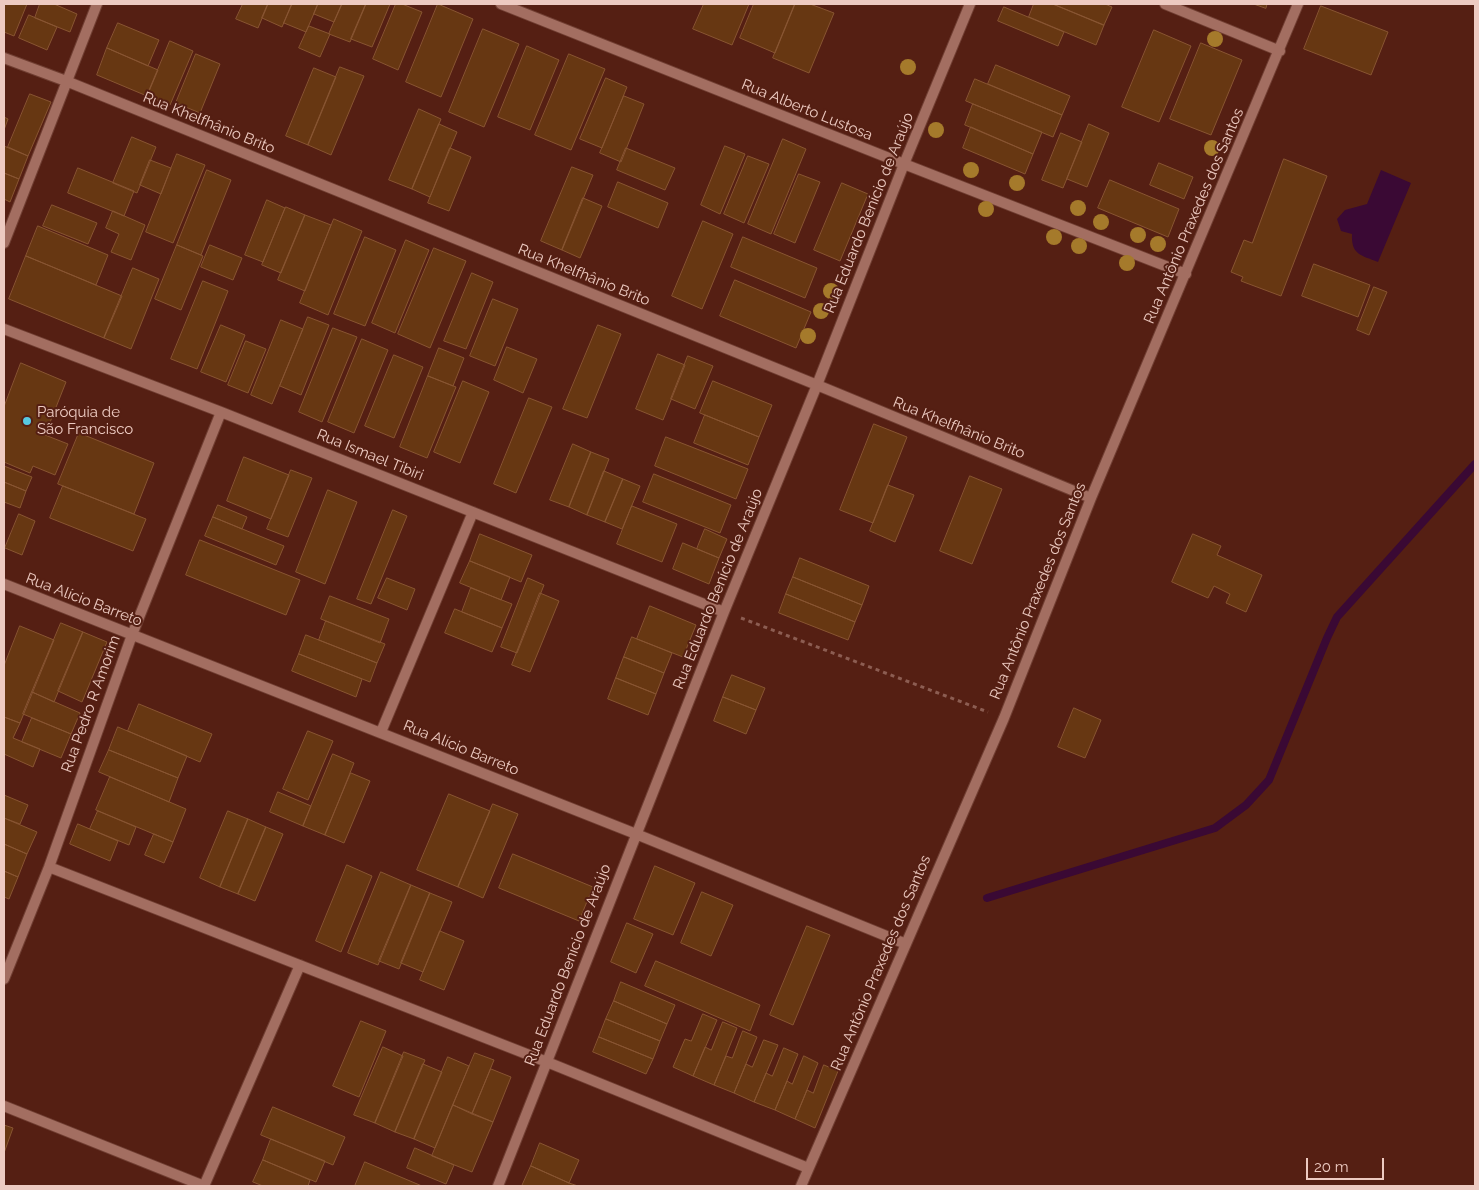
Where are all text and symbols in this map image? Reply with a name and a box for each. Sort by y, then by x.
street label: Rua Alberto Lustosa [739,75,875,145]
street label: Rua Khelfhânio Brito [140,88,278,158]
street label: Rua Antônio Praxedes dos Santos [1140,106,1248,326]
street label: Rua Eduardo Benício de Araújo [820,110,918,316]
street label: Rua Khelfhânio Brito [515,240,653,310]
street label: Rua Khelfhânio Brito [890,393,1028,463]
place label: Paróquia de São Francisco [37,403,133,438]
marker: Paróquia de São Francisco [21,415,33,427]
street label: Rua Ismael Tibiri [314,425,426,485]
street label: Rua Antônio Praxedes dos Santos [986,480,1090,702]
street label: Rua Eduardo Benício de Araújo [669,486,767,692]
street label: Rua Alício Barreto [23,569,145,631]
street label: Rua Pedro R Amorim [58,633,124,775]
street label: Rua Alício Barreto [400,717,522,779]
street label: Rua Antônio Praxedes dos Santos [827,853,935,1073]
street label: Rua Eduardo Benício de Araújo [521,861,615,1069]
scale bar [1309,1148,1386,1180]
text: 20 m [1314,1158,1349,1176]

